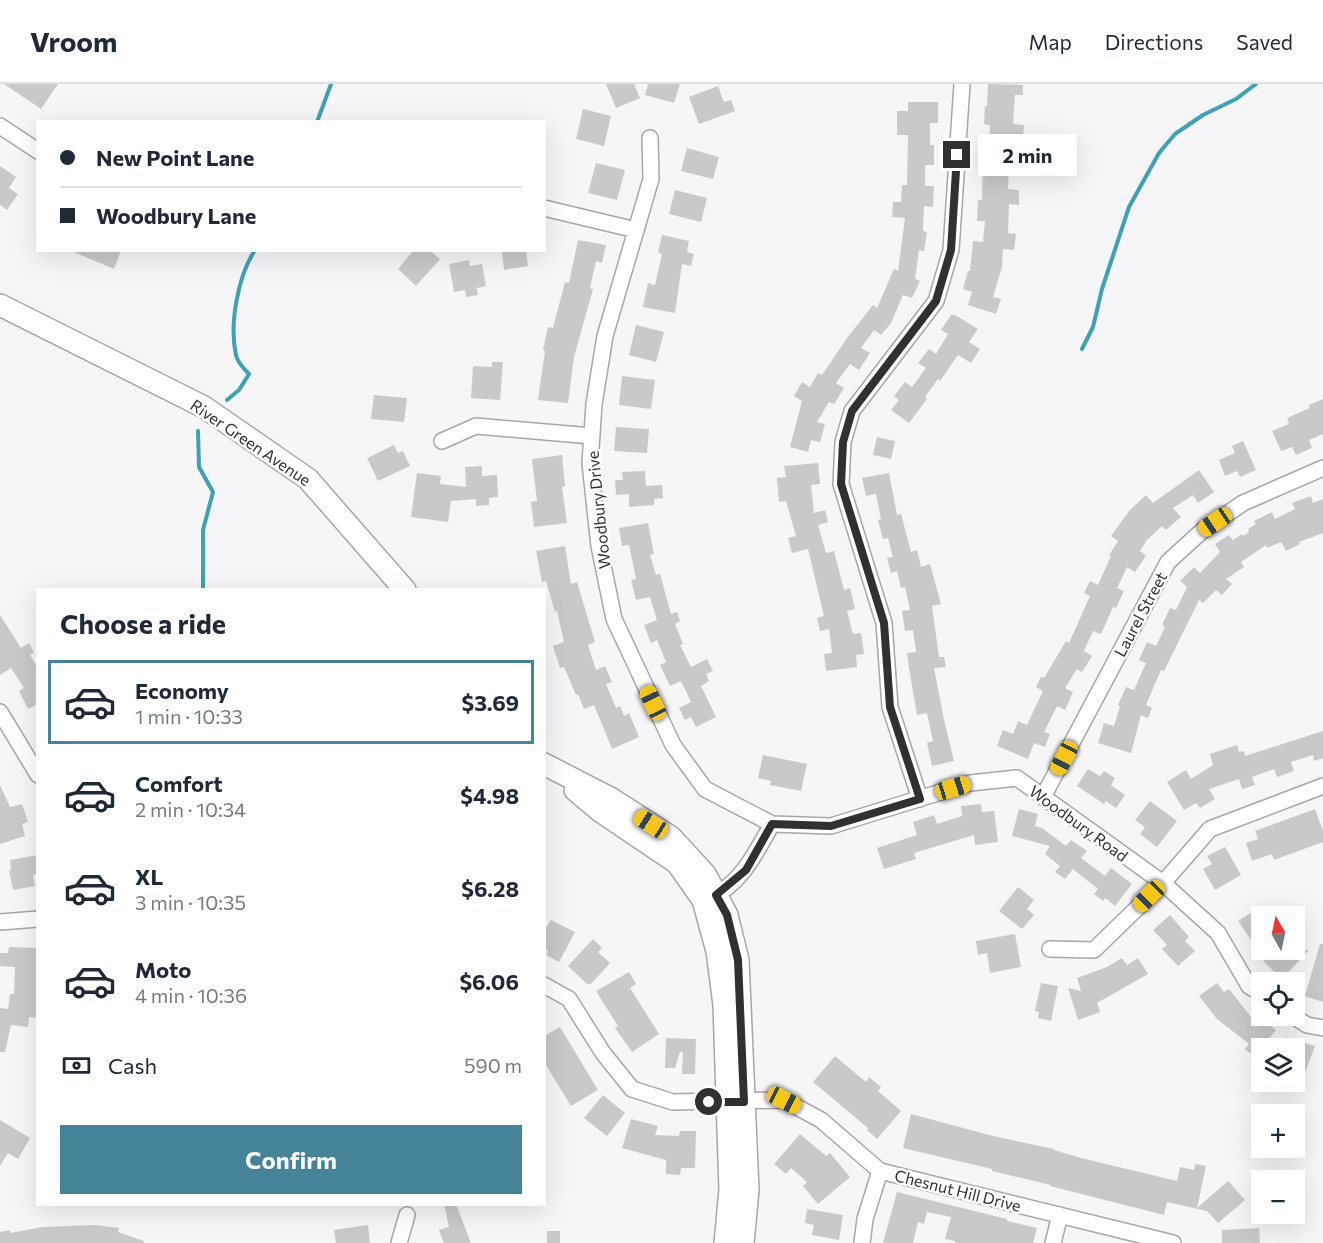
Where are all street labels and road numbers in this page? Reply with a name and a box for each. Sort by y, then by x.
street label: River Green Avenue [187,395,315,489]
street label: Woodbury Drive [582,450,614,570]
street label: Laurel Street [1110,568,1171,660]
street label: Woodbury Road [1026,781,1132,865]
street label: Chesnut Hill Drive [893,1165,1023,1215]

